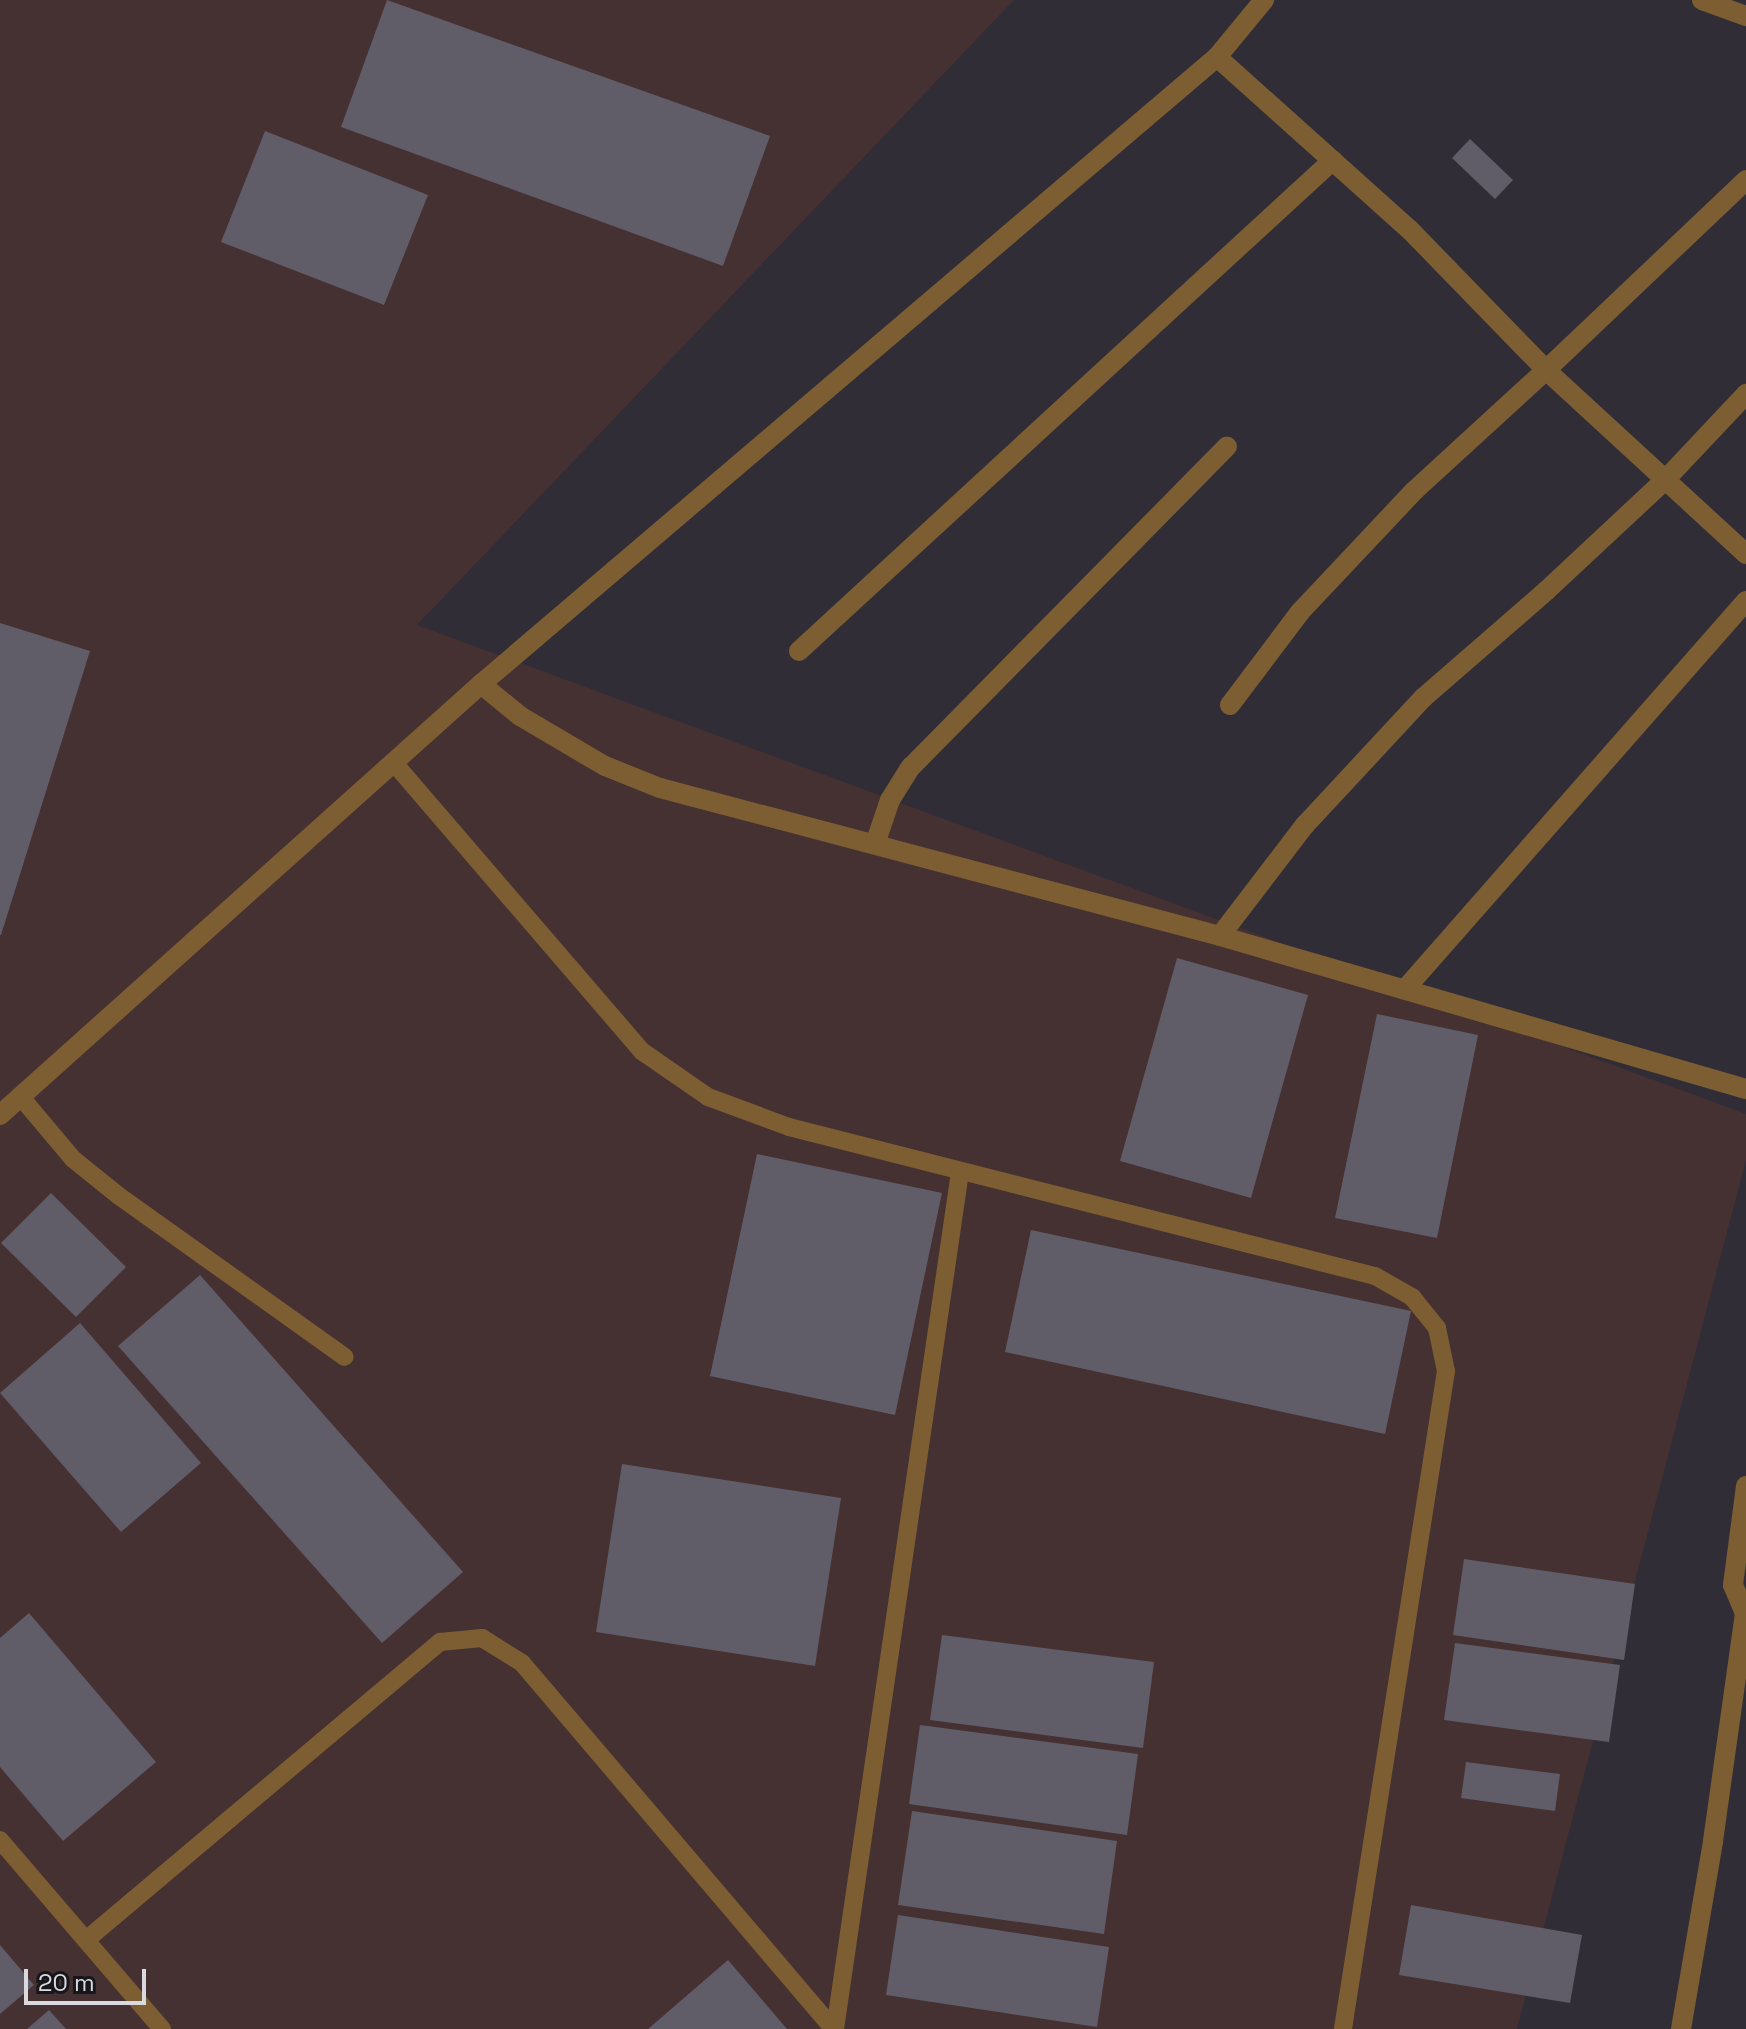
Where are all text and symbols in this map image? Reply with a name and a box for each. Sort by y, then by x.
scale bar [28,1953,150,2003]
text: 20 m [38,1967,95,1998]

